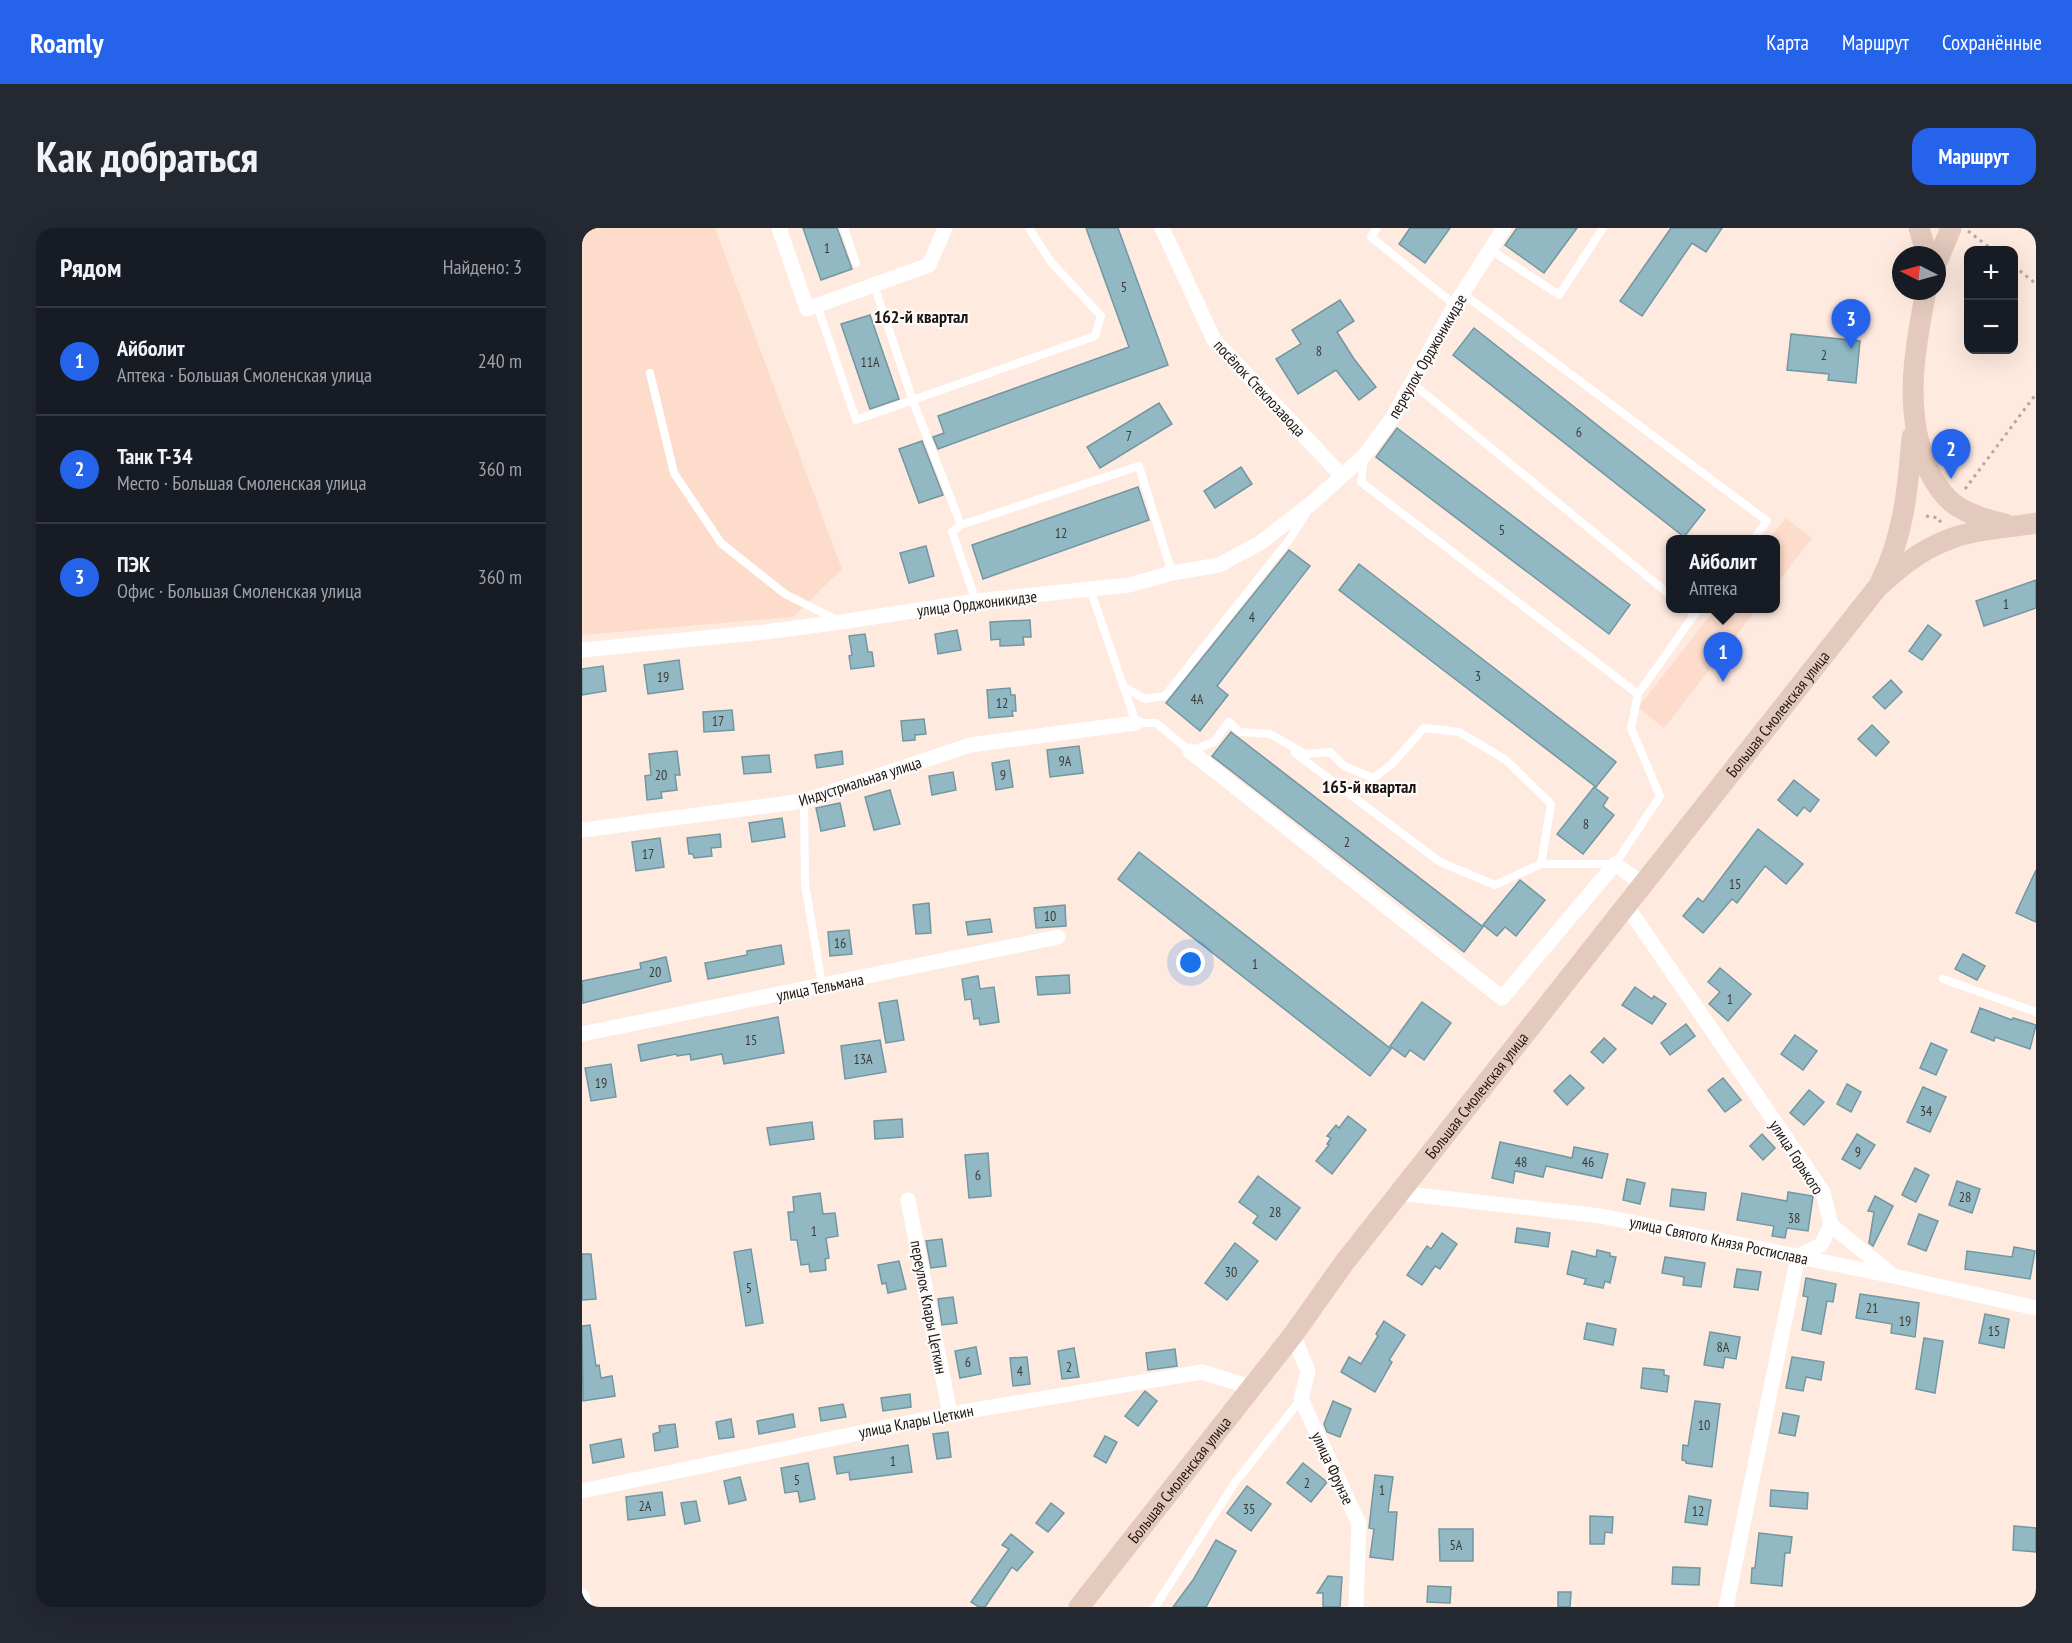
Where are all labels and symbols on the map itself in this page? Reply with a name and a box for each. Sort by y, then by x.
house number: 1 [824,239,830,257]
north arrow [1892,246,1946,300]
house number: 5 [1121,278,1127,296]
street label: переулок Орджоникидзе [1383,290,1471,422]
pin: 3 [1832,300,1870,349]
district label: 162-й квартал [874,305,969,328]
street label: посёлок Стеклозавода [1210,335,1310,441]
house number: 8 [1316,342,1322,360]
house number: 2 [1821,346,1827,364]
house number: 11А [860,353,880,371]
house number: 6 [1576,423,1582,441]
house number: 7 [1126,427,1132,445]
pin: 2 [1932,430,1970,479]
house number: 5 [1499,521,1505,539]
house number: 12 [1055,524,1067,542]
street label: улица Орджоникидзе [916,586,1038,620]
house number: 1 [2003,595,2009,613]
house number: 4 [1249,608,1256,626]
pin: 1 [1704,632,1742,682]
street label: Большая Смоленская улица [1722,647,1834,781]
house number: 3 [1475,667,1481,685]
house number: 19 [657,668,669,686]
house number: 4А [1191,690,1204,708]
house number: 12 [996,694,1008,712]
house number: 17 [712,712,724,730]
street label: Индустриальная улица [796,752,924,810]
house number: 9А [1059,752,1072,770]
house number: 20 [655,766,667,784]
house number: 9 [1000,766,1006,784]
district label: 165-й квартал [1322,775,1417,798]
house number: 8 [1583,815,1589,833]
house number: 2 [1344,833,1350,851]
house number: 17 [642,845,654,863]
house number: 15 [1729,875,1741,893]
house number: 10 [1044,907,1056,925]
house number: 16 [834,934,846,952]
your location [1176,948,1205,977]
house number: 1 [1252,955,1258,973]
house number: 20 [649,963,661,981]
street label: улица Тельмана [775,969,865,1005]
house number: 1 [1727,990,1733,1008]
street label: Большая Смоленская улица [1420,1028,1532,1163]
house number: 15 [745,1031,757,1049]
house number: 13А [853,1050,873,1068]
house number: 19 [595,1074,607,1092]
house number: 34 [1920,1102,1933,1120]
street label: улица Горького [1766,1116,1829,1198]
house number: 9 [1855,1143,1861,1161]
house number: 48 [1515,1153,1527,1171]
house number: 46 [1582,1153,1594,1171]
house number: 6 [975,1166,981,1184]
house number: 28 [1959,1188,1971,1206]
house number: 28 [1269,1203,1281,1221]
house number: 38 [1788,1209,1800,1227]
street label: улица Святого Князя Ростислава [1628,1211,1810,1269]
house number: 1 [811,1222,817,1240]
street label: переулок Клары Цеткин [906,1238,952,1376]
house number: 30 [1225,1263,1237,1281]
house number: 5 [746,1279,752,1297]
house number: 21 [1866,1299,1878,1317]
house number: 19 [1899,1312,1911,1330]
house number: 15 [1988,1322,2000,1340]
house number: 8А [1717,1338,1730,1356]
house number: 6 [965,1353,971,1371]
house number: 2 [1066,1358,1072,1376]
house number: 4 [1017,1362,1024,1380]
street label: улица Клары Цеткин [857,1400,975,1442]
street label: Большая Смоленская улица [1123,1412,1235,1547]
house number: 10 [1698,1416,1710,1434]
street label: улица Фрунзе [1307,1428,1359,1508]
house number: 1 [890,1452,896,1470]
house number: 5 [794,1471,800,1489]
house number: 2 [1304,1474,1310,1492]
house number: 1 [1379,1481,1385,1499]
house number: 2А [639,1497,652,1515]
house number: 35 [1243,1500,1255,1518]
house number: 12 [1692,1502,1704,1520]
house number: 5А [1450,1536,1463,1554]

